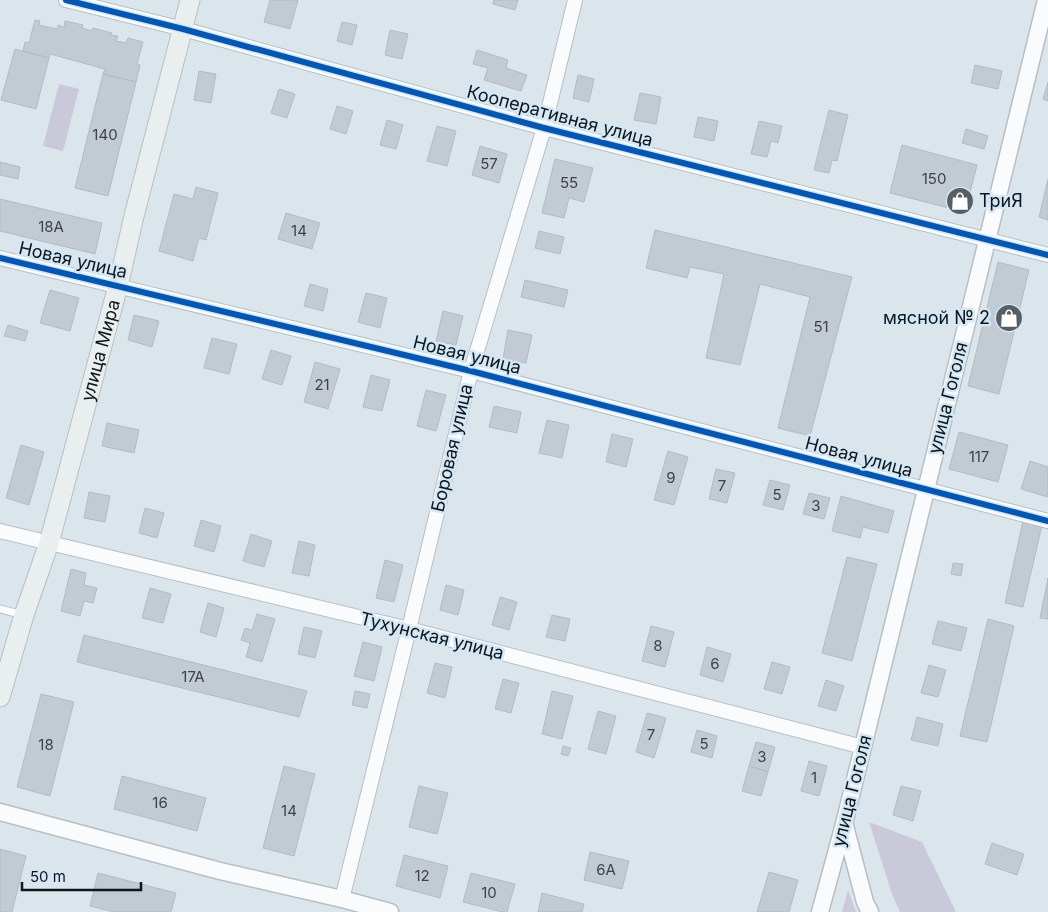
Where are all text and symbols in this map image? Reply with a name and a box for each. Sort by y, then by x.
street label: Кооперативная улица [465,81,655,150]
house number: 140 [92,125,118,144]
house number: 57 [480,154,498,173]
house number: 150 [922,169,946,188]
house number: 55 [560,173,578,192]
shop icon: ТриЯ [945,186,975,216]
place label: ТриЯ [979,190,1023,211]
house number: 18А [38,217,64,236]
house number: 14 [291,221,307,240]
street label: Новая улица [17,237,129,282]
street label: улица Мира [77,297,124,404]
shop icon: мясной № 2 [994,303,1024,333]
place label: мясной № 2 [883,307,990,328]
house number: 51 [813,317,829,336]
street label: Новая улица [411,331,523,378]
street label: улица Гоголя [923,340,972,456]
house number: 21 [314,375,330,394]
street label: Боровая улица [427,382,476,514]
street label: Новая улица [803,432,915,481]
house number: 117 [969,447,989,466]
house number: 9 [666,468,676,487]
house number: 7 [718,476,726,495]
house number: 5 [772,485,782,504]
house number: 3 [811,496,821,515]
street label: Тухунская улица [358,607,506,664]
house number: 8 [653,636,663,655]
house number: 6 [710,654,720,673]
house number: 17А [181,667,205,686]
house number: 7 [647,725,655,744]
street label: улица Гоголя [827,733,876,849]
house number: 5 [699,734,709,753]
house number: 18 [38,735,54,754]
house number: 3 [757,747,767,766]
house number: 1 [811,768,817,787]
house number: 16 [152,793,168,812]
house number: 14 [281,801,297,820]
scale bar [22,860,141,892]
house number: 6А [596,860,616,879]
house number: 12 [414,866,430,885]
text: 50 m [30,867,66,886]
house number: 10 [481,883,497,902]

